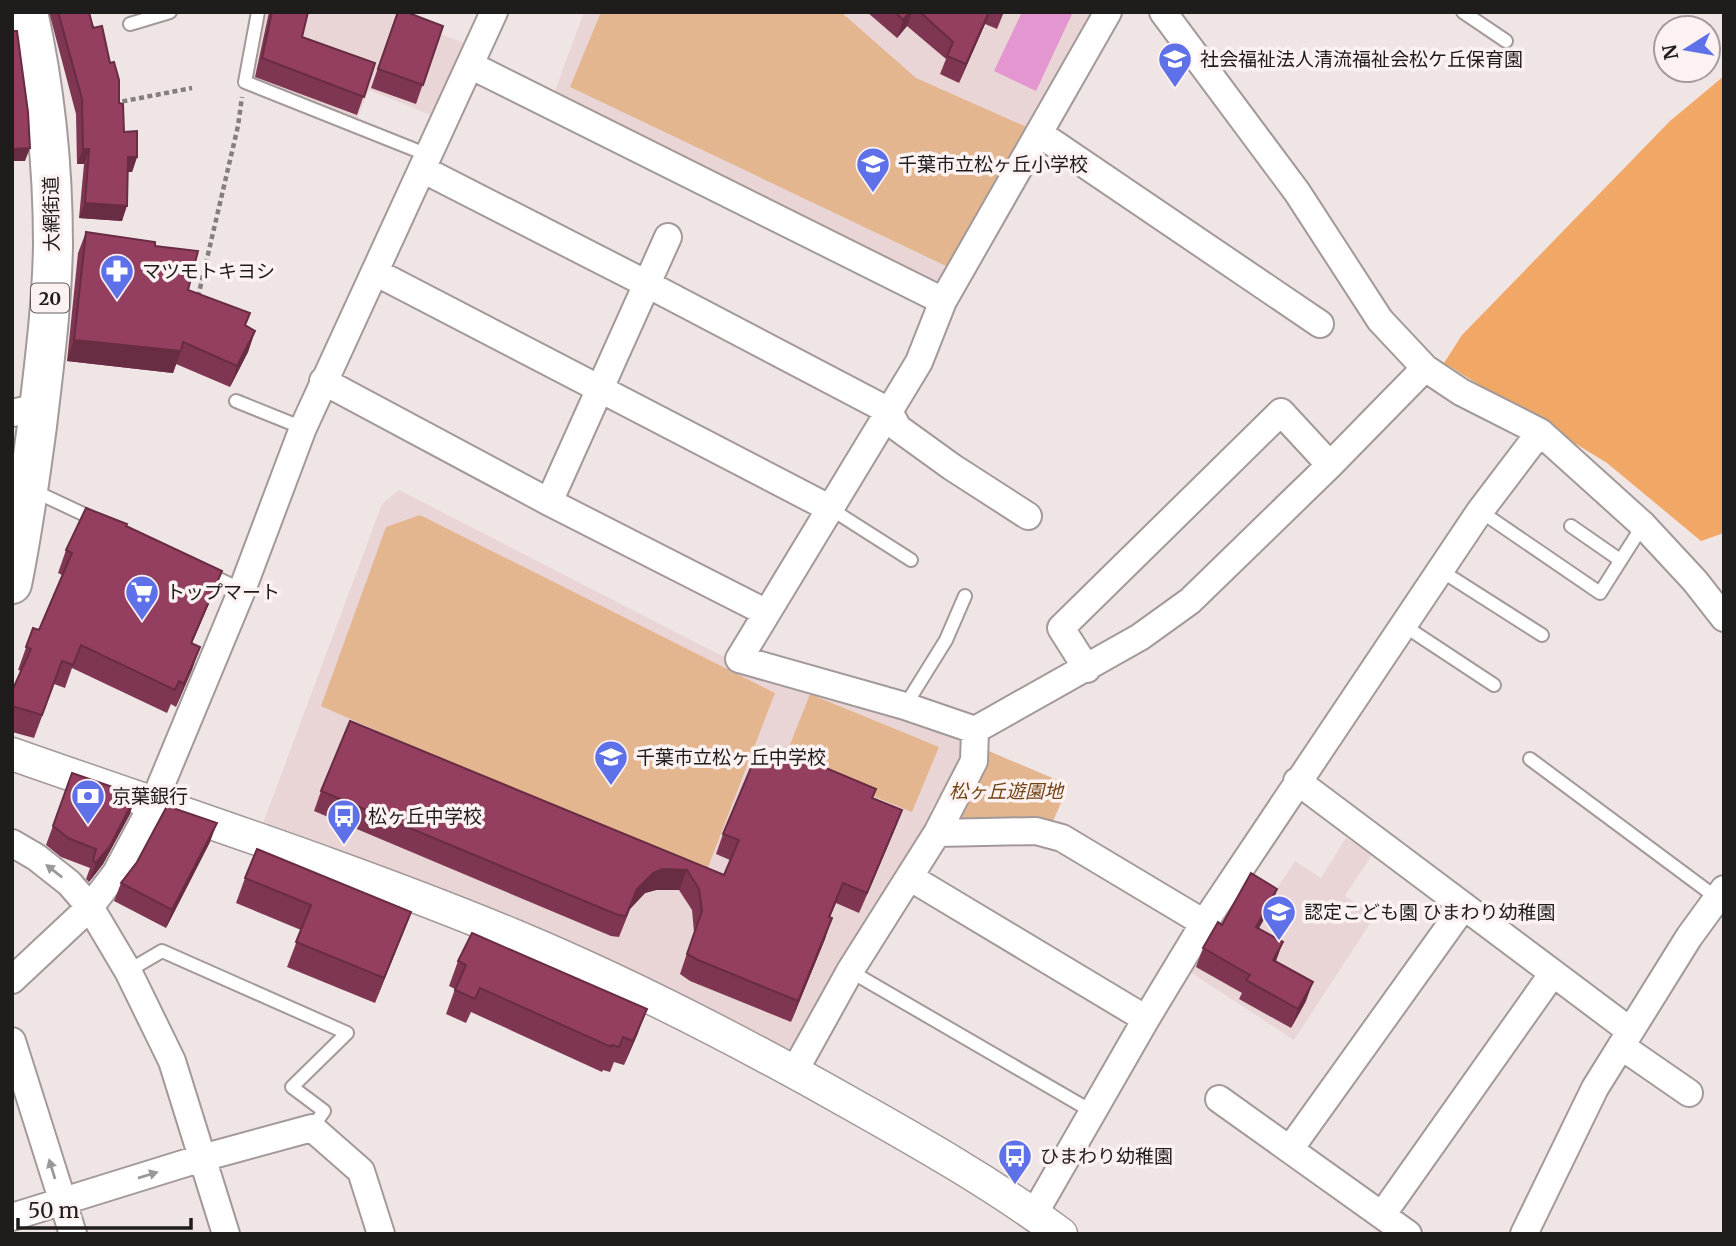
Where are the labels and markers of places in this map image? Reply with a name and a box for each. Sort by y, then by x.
school or university icon: 社会福祉法人清流福祉会松ケ丘保育園 [1156,40,1194,89]
place label: 社会福祉法人清流福祉会松ケ丘保育園 [1200,47,1523,71]
school or university icon: 千葉市立松ヶ丘小学校 [854,145,892,194]
place label: 千葉市立松ヶ丘小学校 [898,152,1088,176]
pharmacy icon: マツモトキヨシ [98,252,136,301]
place label: マツモトキヨシ [142,259,275,283]
supermarket icon: トップマート [123,573,161,622]
place label: トップマート [166,580,280,604]
school or university icon: 千葉市立松ヶ丘中学校 [592,738,630,787]
place label: 千葉市立松ヶ丘中学校 [636,745,826,769]
bank icon: 京葉銀行 [69,777,107,826]
place label: 京葉銀行 [112,784,188,808]
bus stop icon: 松ヶ丘中学校 [325,797,363,846]
place label: 松ヶ丘中学校 [368,804,482,828]
school or university icon: 認定こども園 ひまわり幼稚園 [1260,893,1298,942]
place label: 認定こども園 ひまわり幼稚園 [1304,900,1556,924]
bus stop icon: ひまわり幼稚園 [996,1137,1034,1186]
place label: ひまわり幼稚園 [1040,1144,1173,1168]

